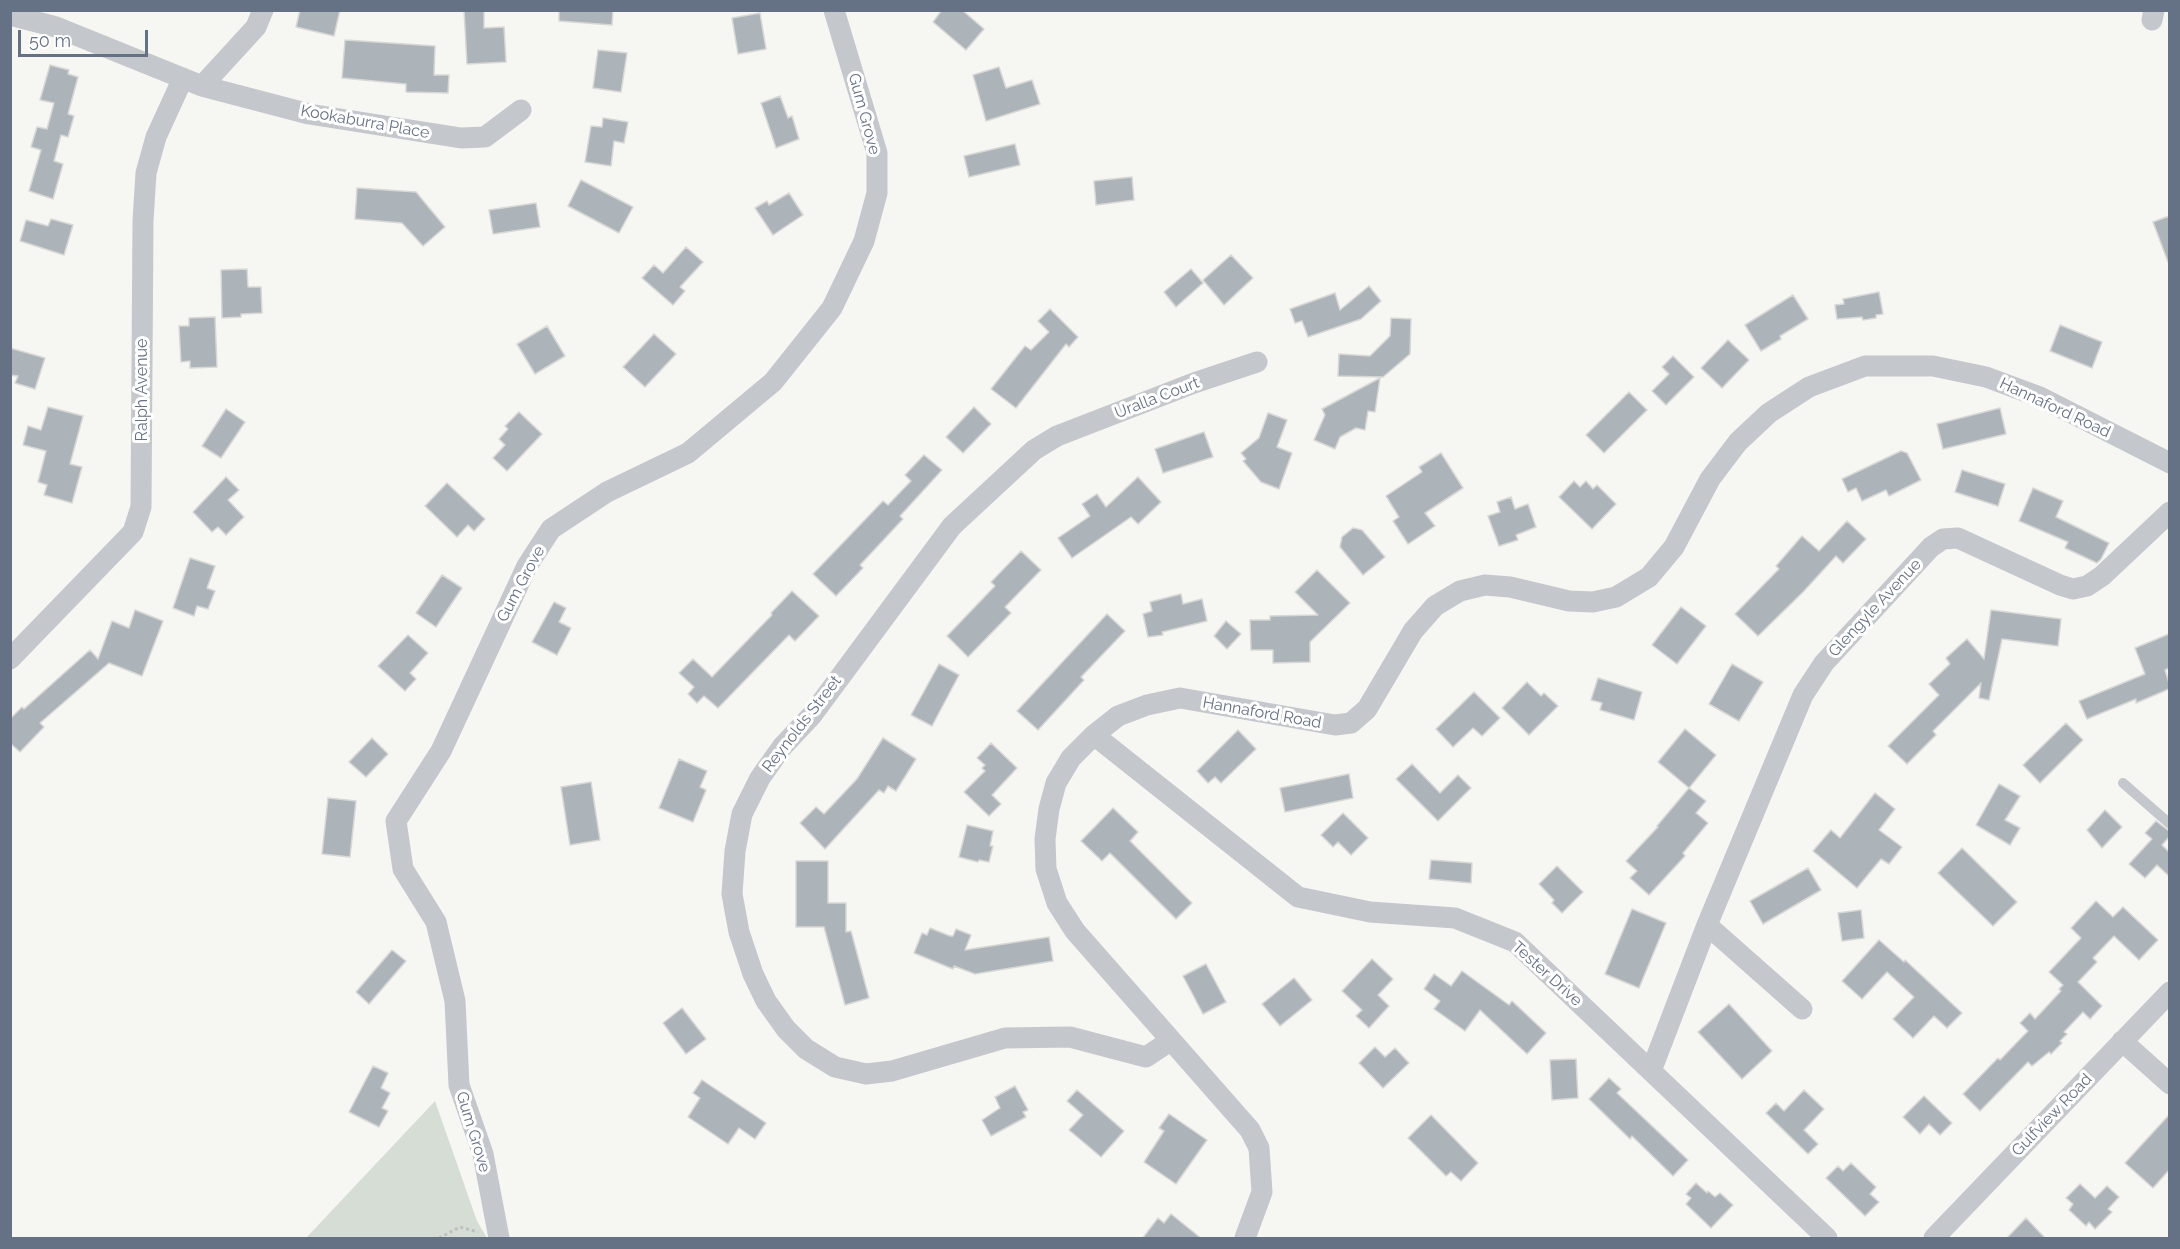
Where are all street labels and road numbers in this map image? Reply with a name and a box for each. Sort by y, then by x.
street label: Gum Grove [844,71,884,157]
street label: Kookaburra Place [299,101,431,143]
street label: Ralph Avenue [132,339,152,441]
street label: Uralla Court [1112,373,1202,423]
street label: Hannaford Road [1997,374,2113,442]
street label: Gum Grove [493,543,549,625]
street label: Glengyle Avenue [1825,555,1925,661]
street label: Reynolds Street [758,672,846,776]
street label: Hannaford Road [1201,693,1323,733]
street label: Tester Drive [1508,938,1586,1010]
street label: Gulfview Road [2008,1070,2096,1160]
street label: Gum Grove [452,1089,494,1175]

